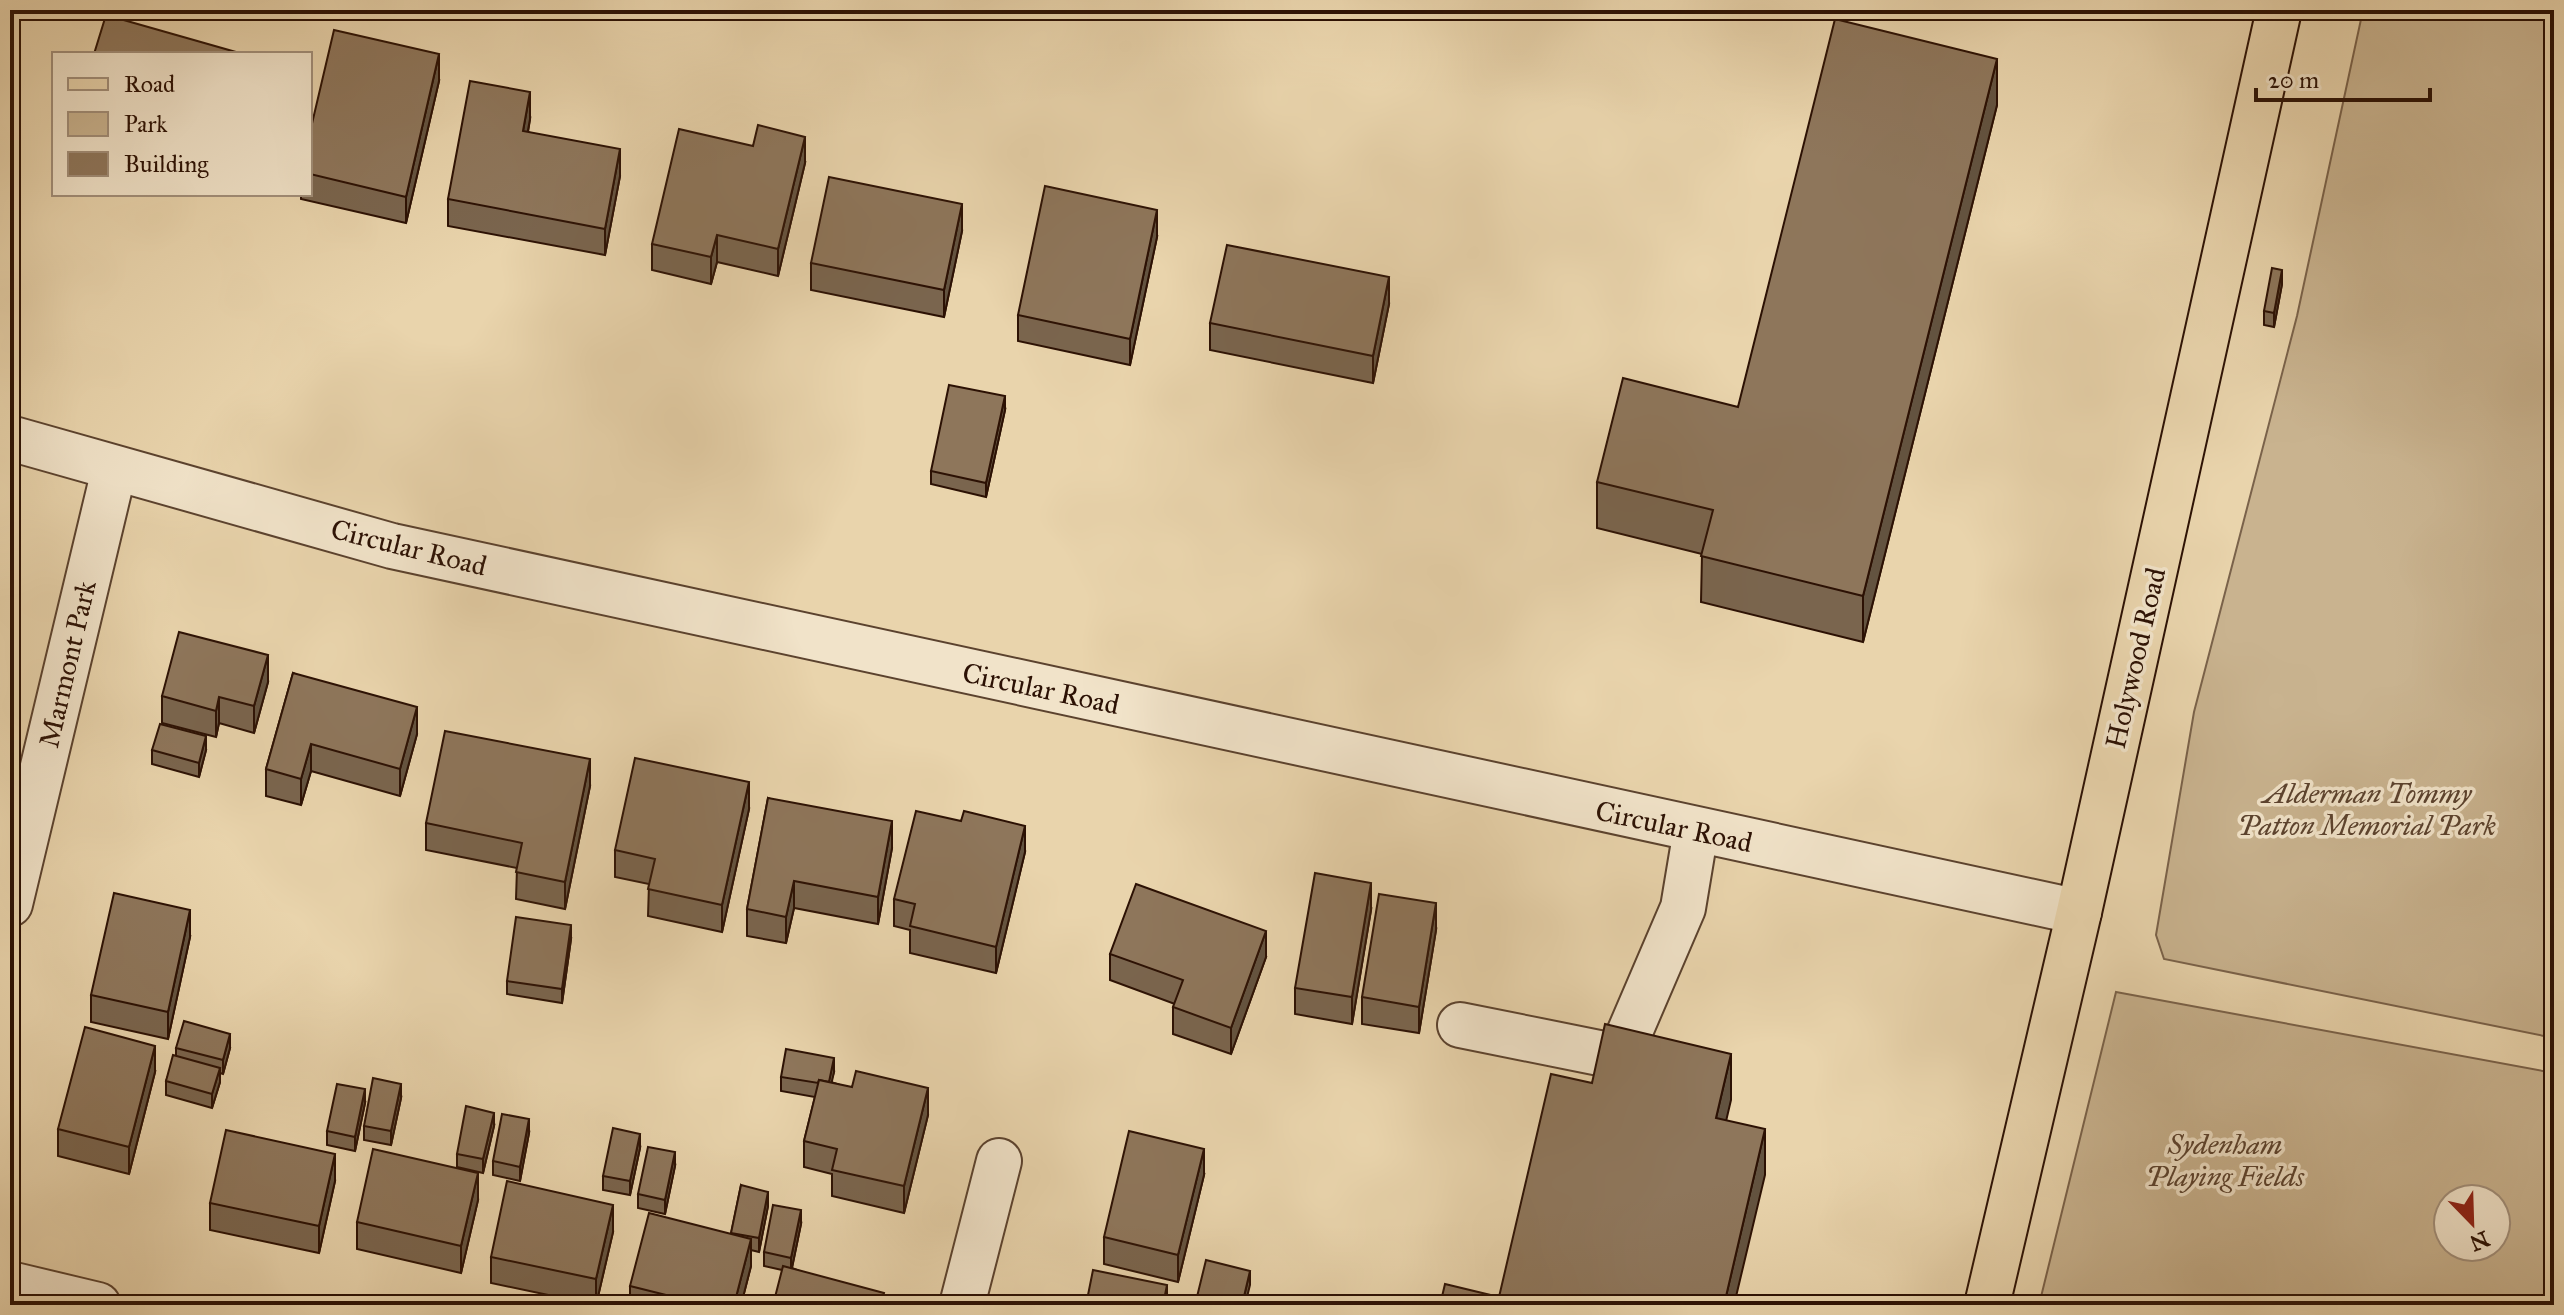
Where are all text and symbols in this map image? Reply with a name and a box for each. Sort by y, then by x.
legend [52,52,312,196]
scale bar [2256,52,2430,102]
text: 20 m [2268,65,2319,95]
text: Road [124,69,175,99]
text: Park [124,109,168,139]
text: Building [124,149,209,179]
street label: Circular Road [327,511,490,584]
street label: Holywood Road [2098,564,2173,752]
street label: Marmont Park [31,577,104,751]
street label: Circular Road [959,655,1123,722]
park label: Alderman Tommy Patton Memorial Park [2238,776,2497,843]
street label: Circular Road [1592,793,1756,860]
park label: Sydenham Playing Fields [2146,1127,2305,1194]
north arrow [2432,1183,2512,1263]
text: N [2465,1225,2493,1257]

